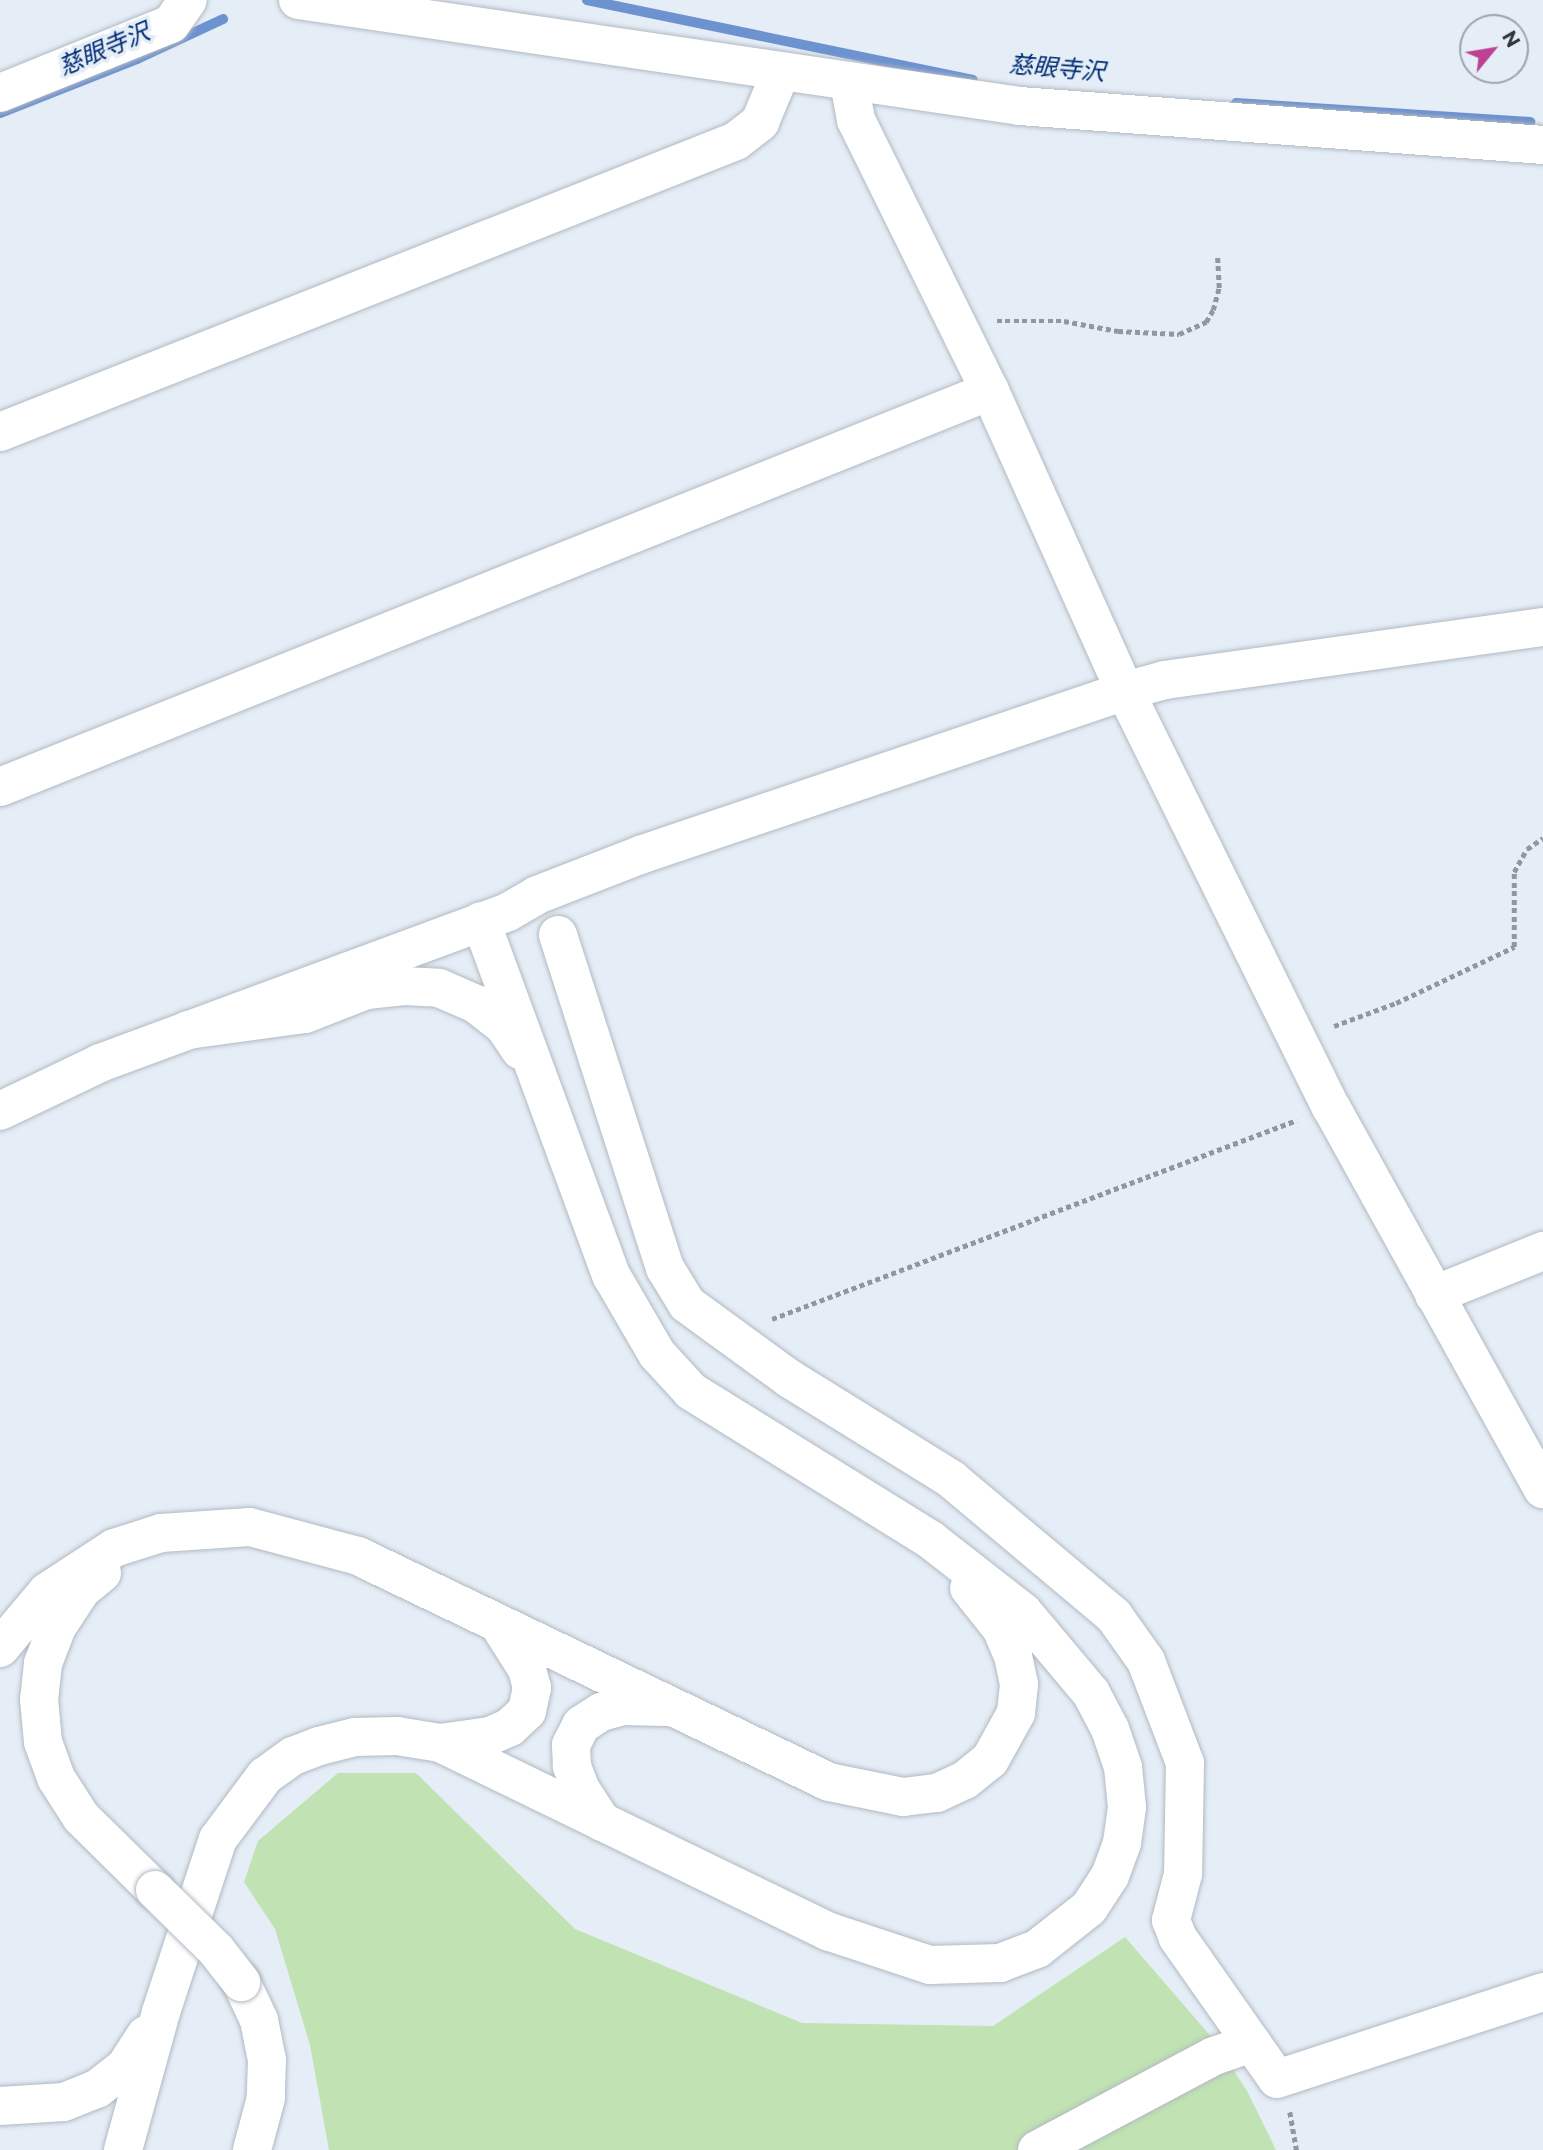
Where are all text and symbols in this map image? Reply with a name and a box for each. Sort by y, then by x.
north arrow [1459,14,1529,84]
water label: 慈眼寺沢 [54,17,154,81]
text: N [1497,27,1525,52]
water label: 慈眼寺沢 [1008,49,1106,87]

